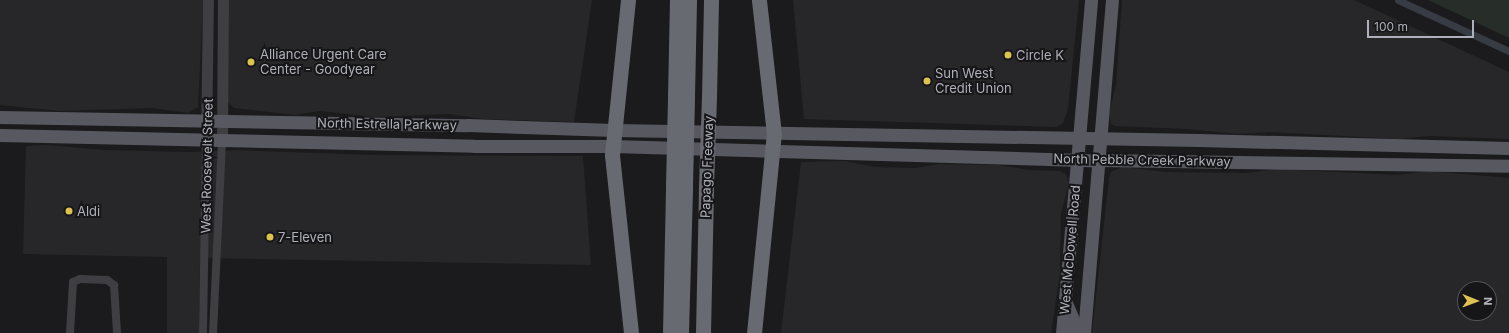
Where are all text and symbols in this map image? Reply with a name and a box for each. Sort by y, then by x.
scale bar [1369,12,1476,38]
text: 100 m [1374,19,1408,34]
place label: Alliance Urgent Care Center - Goodyear [260,47,387,78]
place label: Circle K [1016,47,1064,63]
marker: Circle K [1003,50,1013,60]
marker: Alliance Urgent Care Center - Goodyear [245,56,257,68]
place label: Sun West Credit Union [935,66,1012,97]
marker: Sun West Credit Union [922,76,932,86]
street label: West Roosevelt Street [198,98,216,234]
street label: North Estrella Parkway [317,115,457,133]
street label: Papago Freeway [697,116,717,218]
street label: North Pebble Creek Parkway [1053,151,1231,169]
street label: West McDowell Road [1057,185,1083,315]
place label: Aldi [77,203,100,219]
marker: Aldi [64,206,74,216]
place label: 7-Eleven [278,229,332,245]
marker: 7-Eleven [265,232,275,242]
north arrow [1457,281,1497,321]
text: N [1481,297,1495,306]

